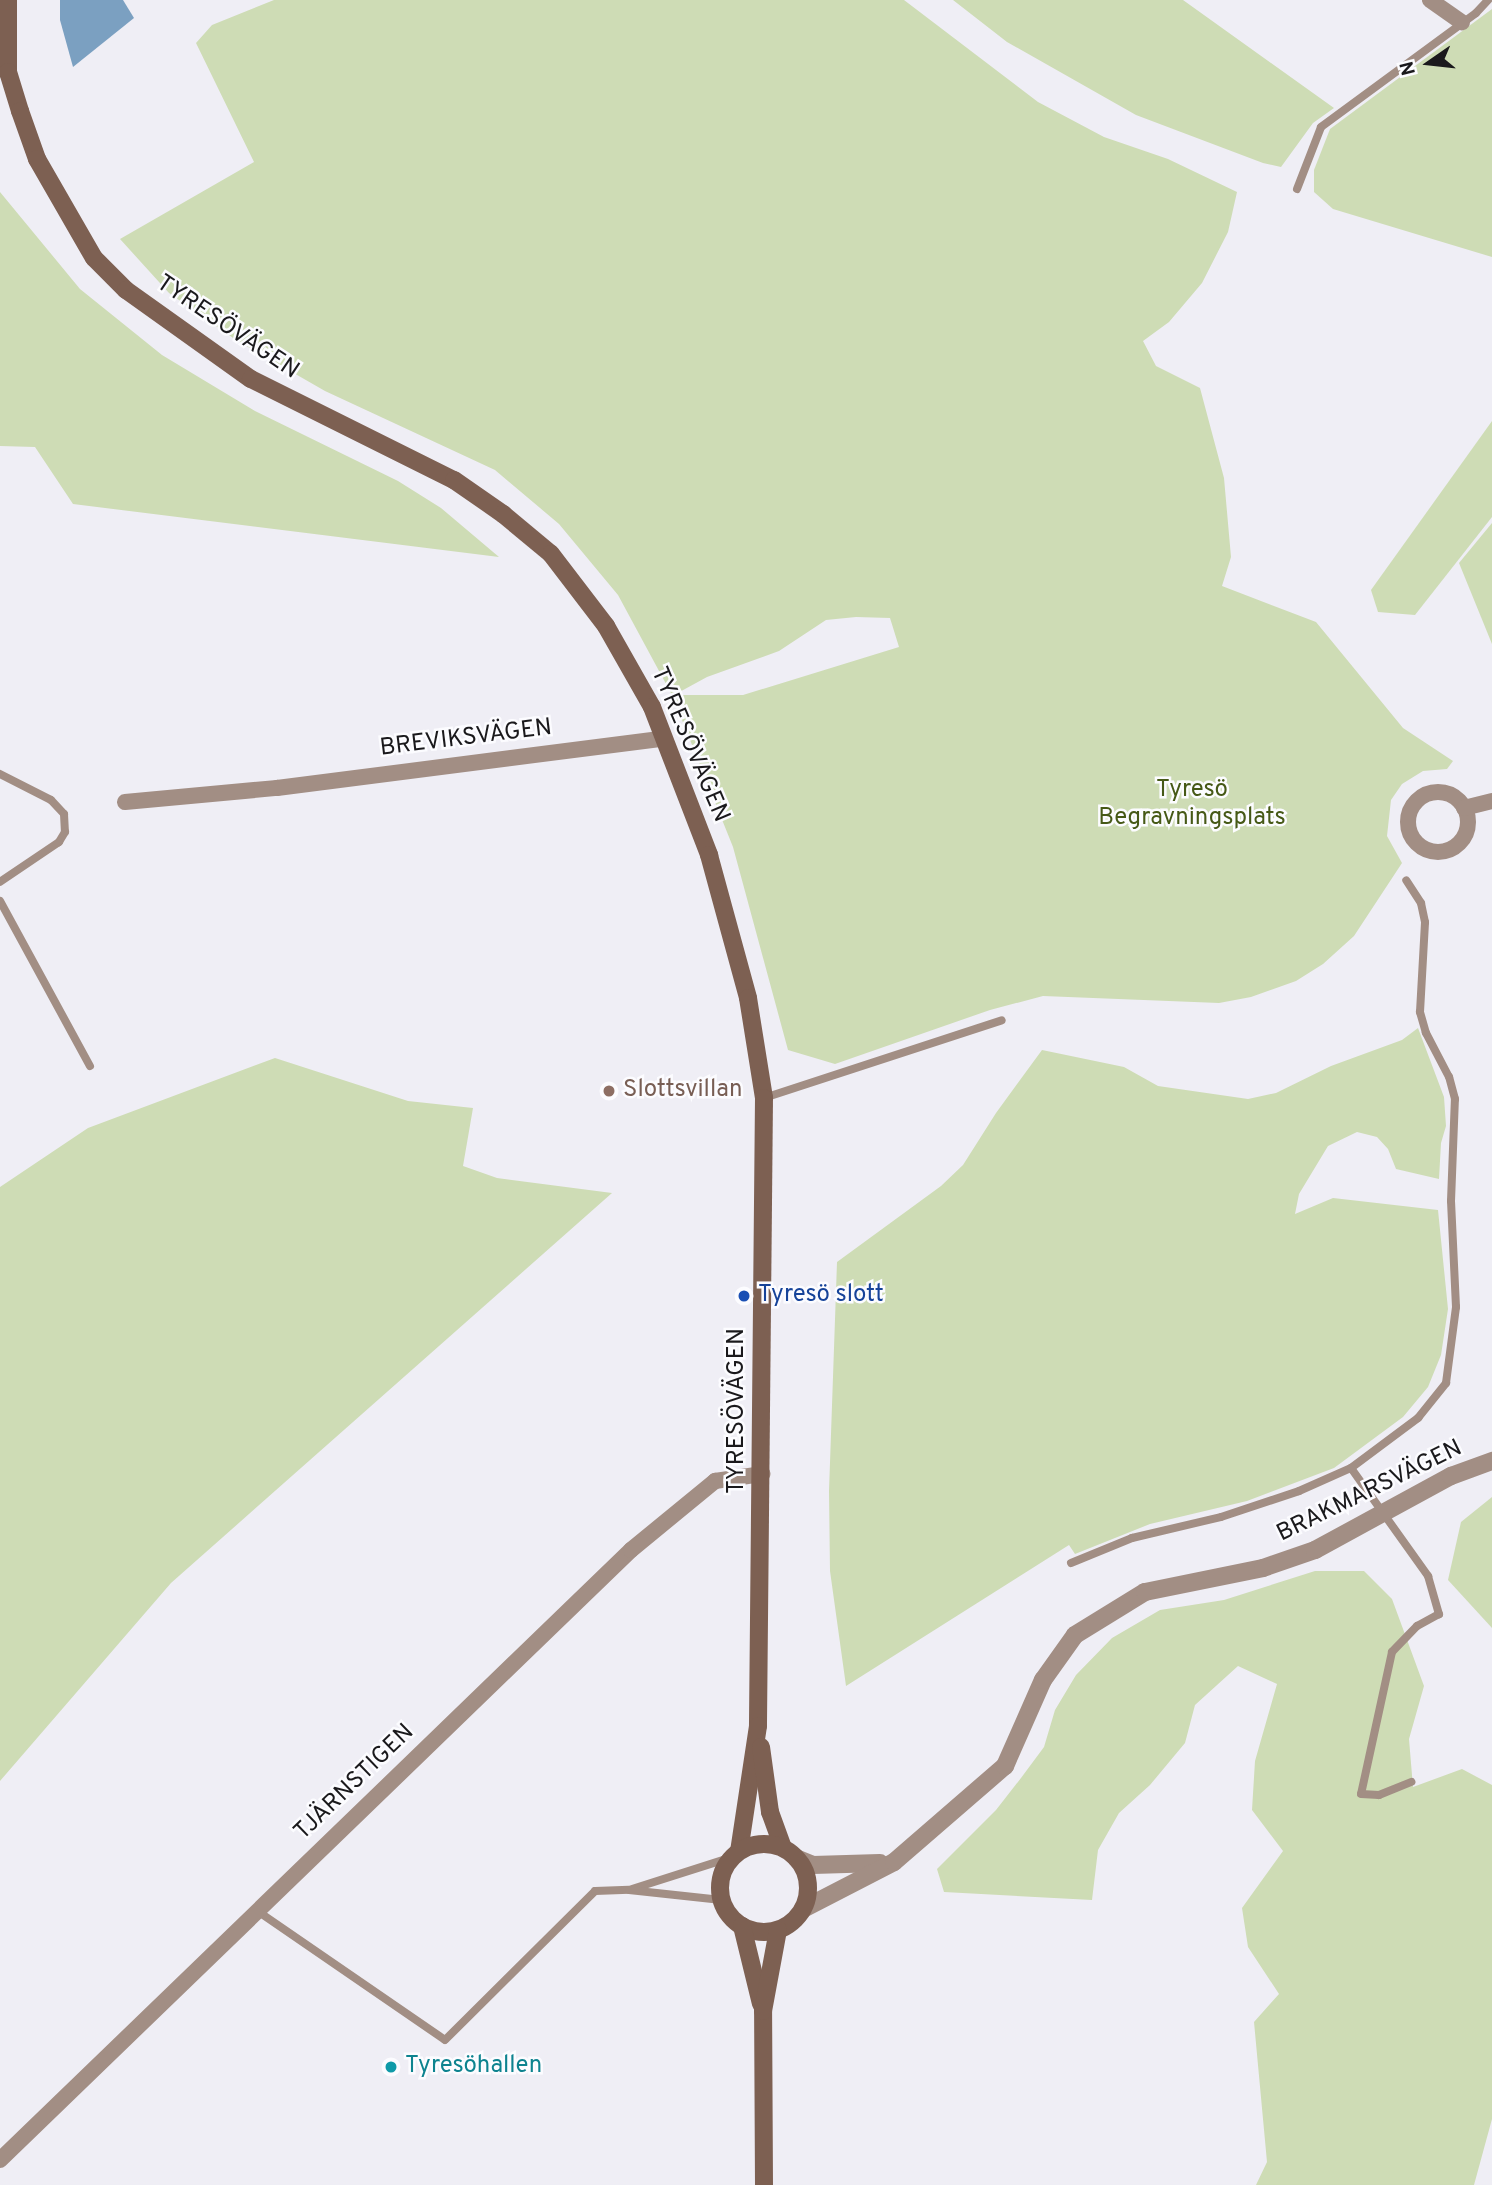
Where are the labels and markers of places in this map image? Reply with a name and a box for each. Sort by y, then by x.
place label: Slottsvillan [623,1077,743,1105]
marker: Slottsvillan [601,1083,617,1099]
place label: Tyresö slott [758,1282,884,1310]
marker: Tyresö slott [736,1288,752,1304]
place label: Tyresöhallen [405,2053,542,2081]
marker: Tyresöhallen [383,2059,399,2075]

